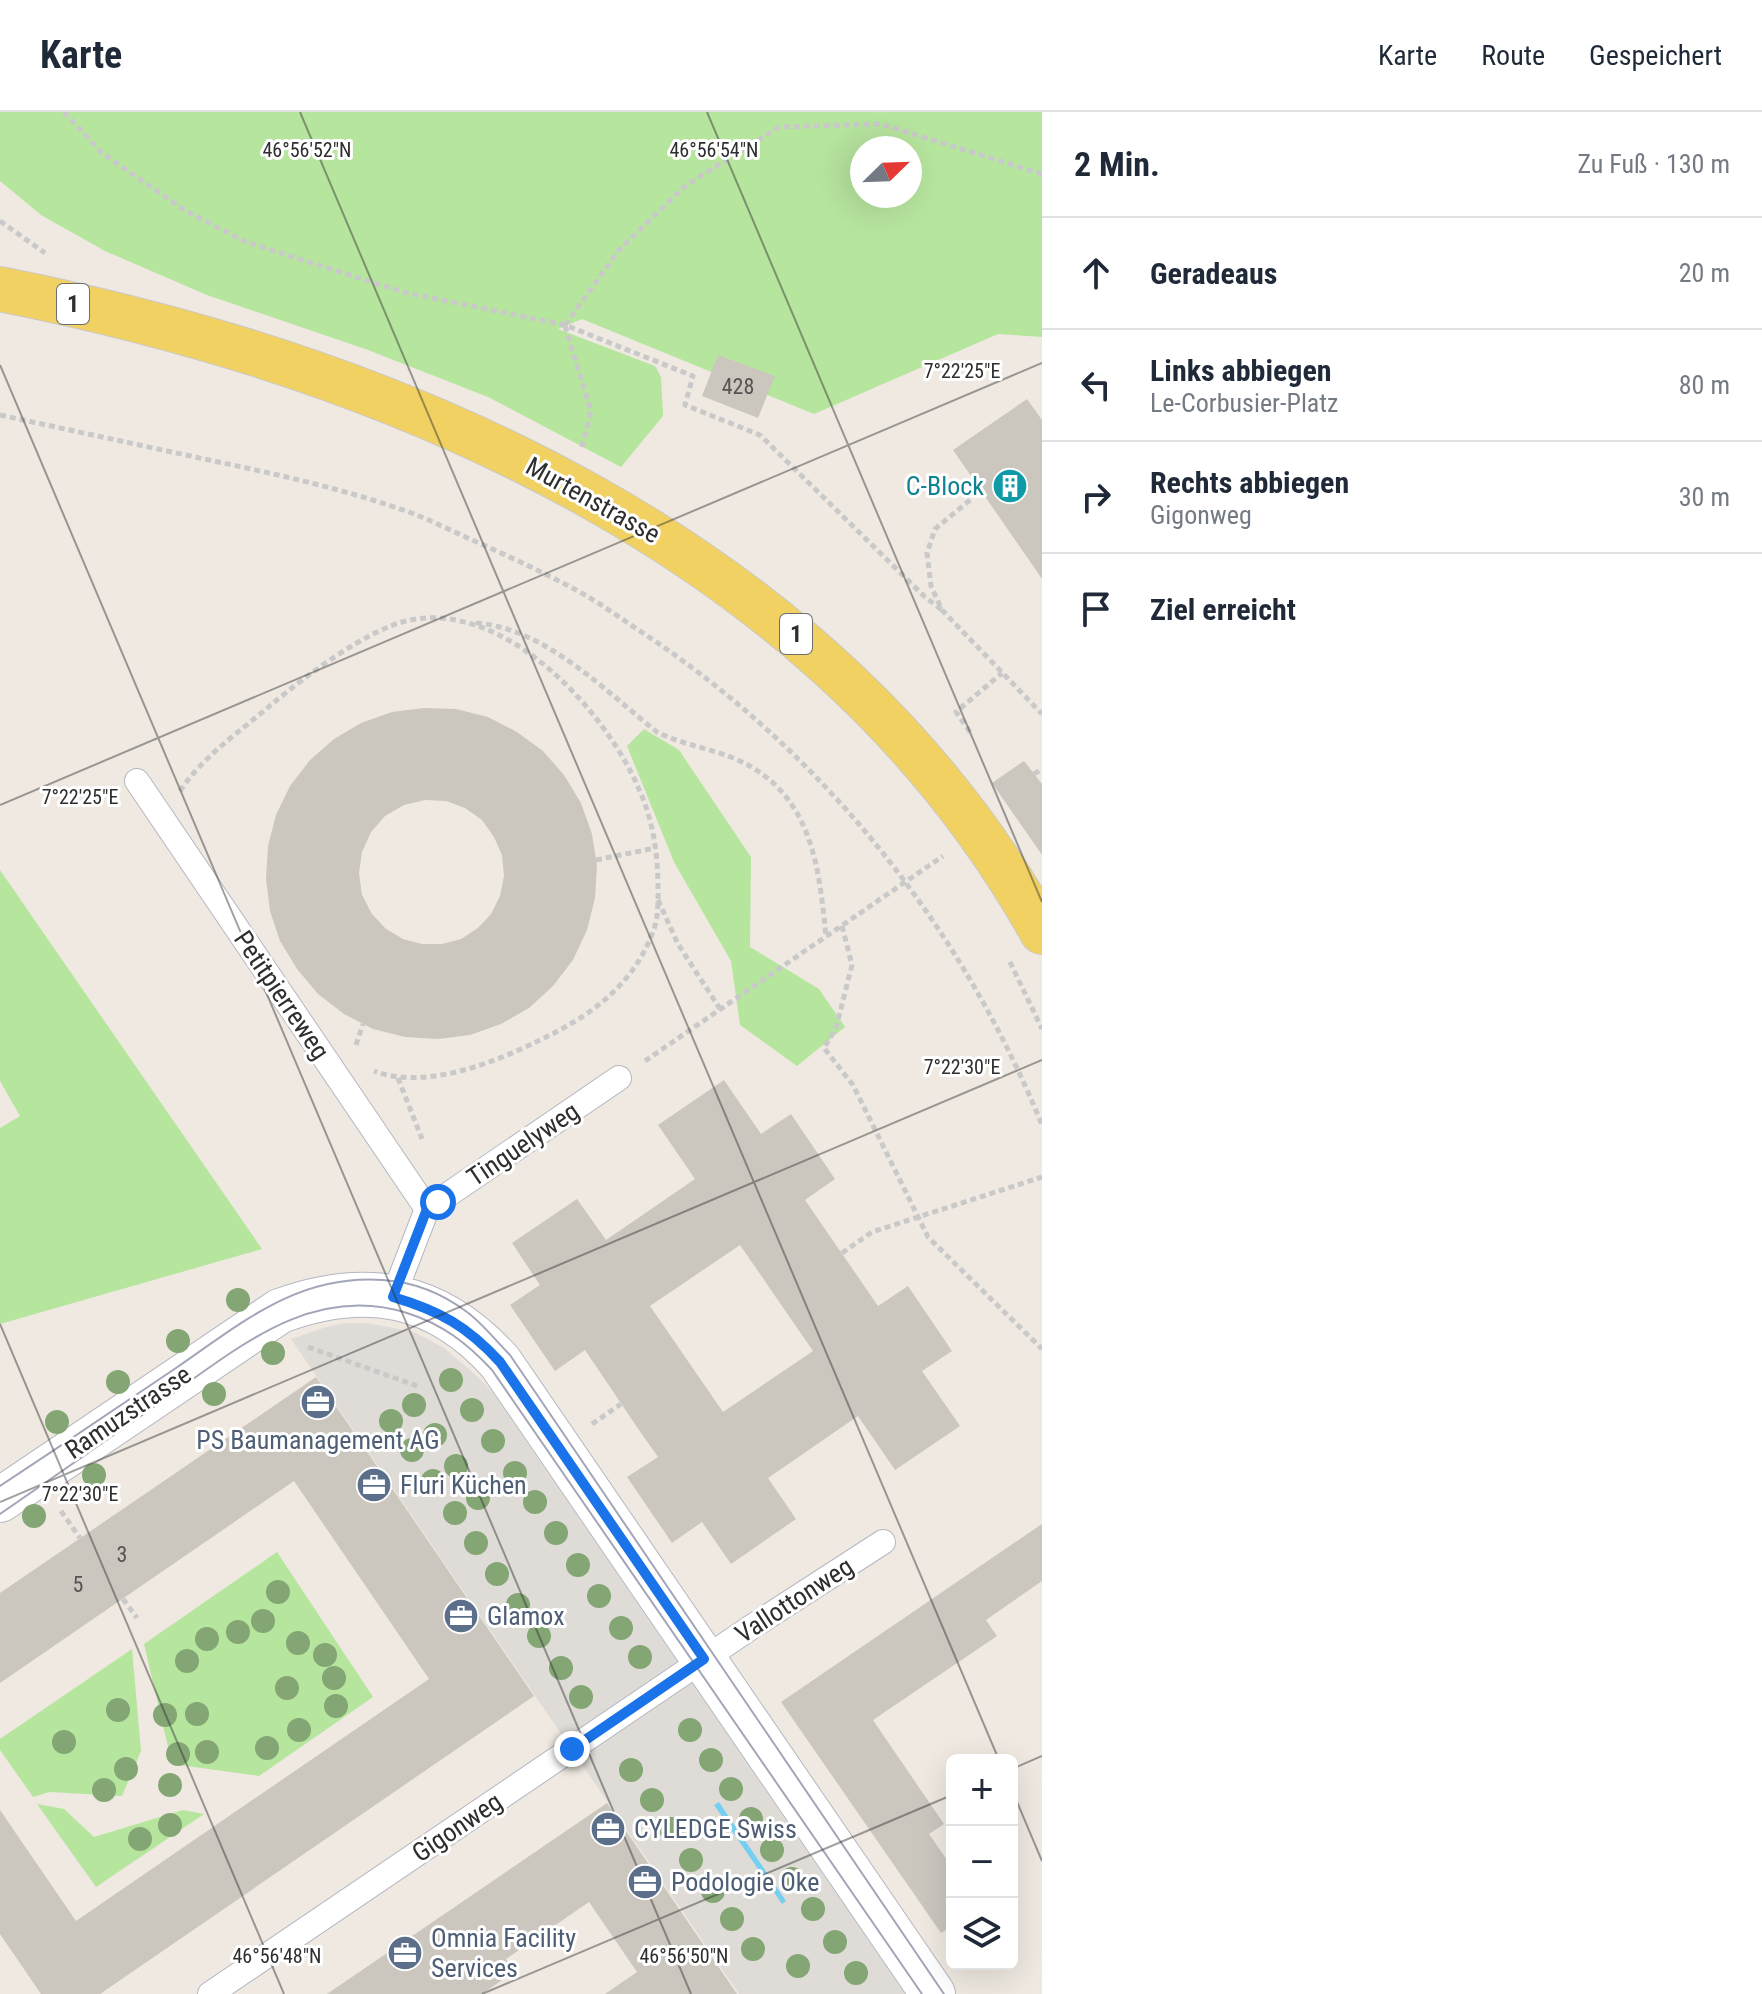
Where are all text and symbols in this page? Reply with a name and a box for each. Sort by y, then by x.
text: Karte [40,33,122,77]
text: Karte [1378,39,1437,72]
text: Route [1481,39,1545,72]
text: Gespeichert [1589,39,1722,72]
north arrow [850,136,922,208]
text: 46°56'52"N [262,138,352,162]
text: 46°56'54"N [669,138,759,162]
text: 2 Min. [1074,144,1160,184]
text: Zu Fuß · 130 m [1577,149,1730,179]
icon: ahead [1074,251,1118,295]
text: Geradeaus [1150,256,1277,291]
text: 20 m [1679,258,1730,288]
road number: 1 [57,284,89,324]
text: Links abbiegen [1150,353,1332,388]
text: 7°22'25"E [924,359,1000,383]
icon: left [1074,363,1118,407]
text: 80 m [1679,370,1730,400]
house number: 428 [722,374,754,399]
text: Le-Corbusier-Platz [1150,388,1338,418]
street label: Murtenstrasse [521,451,665,549]
text: Rechts abbiegen [1150,465,1349,500]
building icon: C-Block [991,467,1029,505]
place label: C-Block [906,471,984,501]
icon: right [1074,475,1118,519]
text: 30 m [1679,482,1730,512]
text: Gigonweg [1150,500,1252,530]
icon: arrive [1074,587,1118,631]
text: Ziel erreicht [1150,592,1296,627]
road number: 1 [780,614,812,654]
text: 7°22'25"E [42,785,118,809]
street label: Petitpierreweg [228,925,336,1065]
text: 7°22'30"E [924,1055,1000,1079]
street label: Tinguelyweg [461,1096,585,1192]
route start [420,1184,456,1220]
street label: Ramuzstrasse [59,1359,197,1465]
office icon: PS Baumanagement AG [299,1383,337,1421]
place label: PS Baumanagement AG [196,1425,440,1455]
office icon: Fluri Küchen [355,1466,393,1504]
place label: Fluri Küchen [400,1470,527,1500]
text: 7°22'30"E [42,1482,118,1506]
house number: 3 [117,1542,127,1567]
street label: Vallottonweg [730,1551,858,1649]
house number: 5 [73,1572,83,1597]
office icon: Glamox [442,1597,480,1635]
place label: Glamox [487,1601,565,1631]
route end [554,1731,590,1767]
map controls [946,1754,1018,1970]
button: + [946,1754,1018,1826]
street label: Gigonweg [406,1786,508,1868]
office icon: CYLEDGE Swiss [589,1810,627,1848]
place label: CYLEDGE Swiss [634,1814,797,1844]
button: − [946,1826,1018,1898]
office icon: Podologie Oke [626,1863,664,1901]
place label: Podologie Oke [671,1867,819,1897]
button: layers [946,1898,1018,1970]
place label: Omnia Facility Services [431,1923,576,1983]
office icon: Omnia Facility Services [386,1934,424,1972]
text: 46°56'48"N [232,1944,322,1968]
text: 46°56'50"N [639,1944,729,1968]

